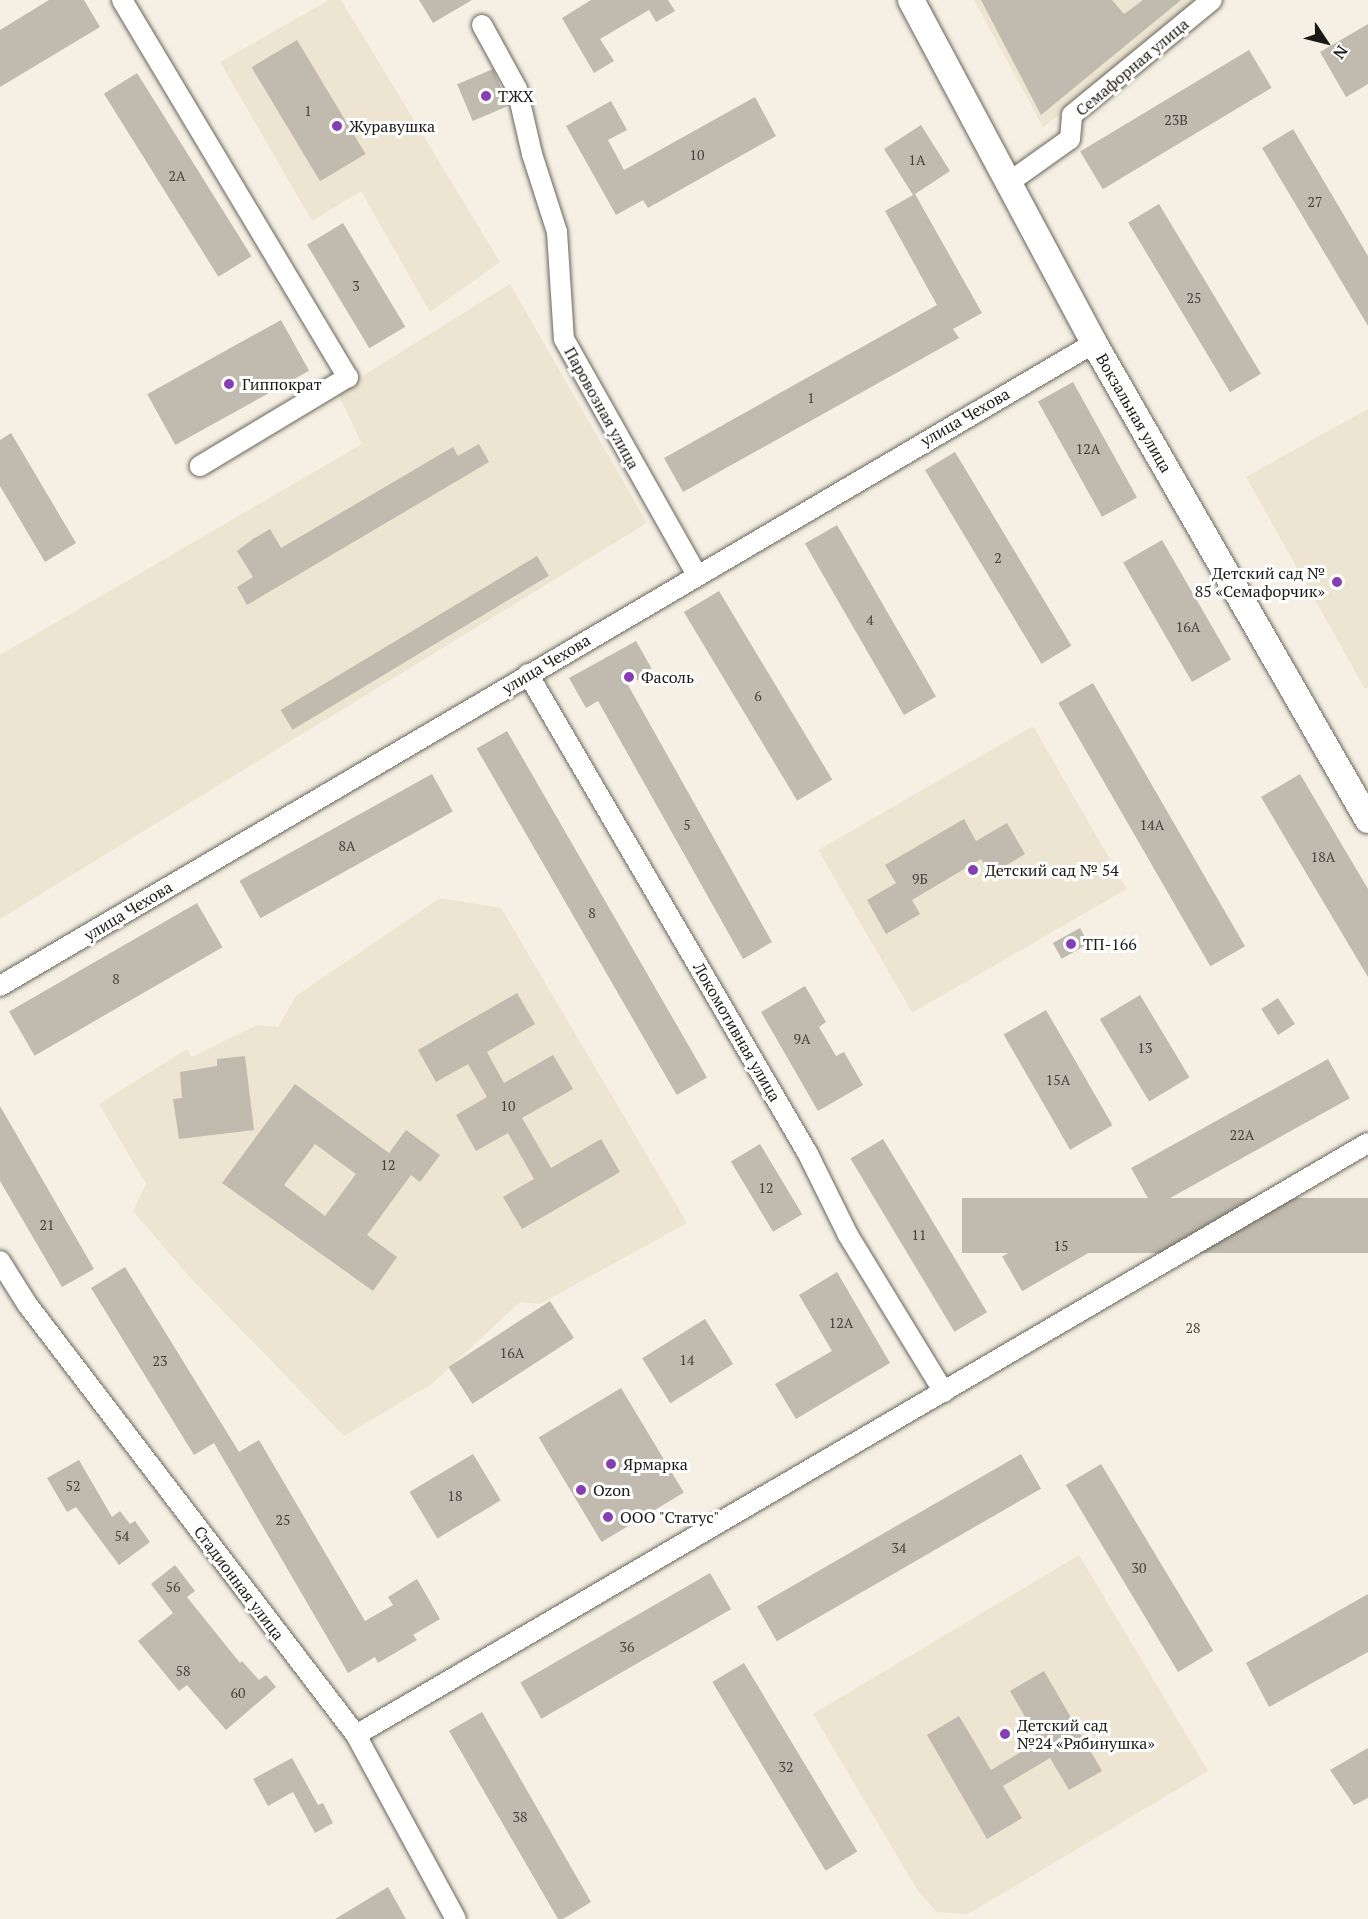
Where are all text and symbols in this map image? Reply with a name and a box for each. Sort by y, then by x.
north arrow [1296,12,1356,72]
street label: Семафорная улица [1072,14,1192,120]
text: N [1328,41,1353,64]
place label: ТЖХ [498,86,534,106]
marker: ТЖХ [479,89,493,103]
house number: 1 [304,103,312,119]
house number: 23В [1164,112,1188,128]
place label: Журавушка [349,116,435,136]
marker: Журавушка [330,119,344,133]
house number: 10 [690,147,704,163]
house number: 1А [908,152,926,168]
house number: 2А [168,168,186,184]
house number: 27 [1308,194,1322,210]
house number: 3 [352,278,360,294]
house number: 25 [1187,290,1201,306]
street label: Паровозная улица [560,344,644,472]
street label: Вокзальная улица [1092,350,1176,476]
place label: Гиппократ [242,374,322,394]
marker: Гиппократ [220,375,238,393]
street label: улица Чехова [917,384,1013,450]
house number: 1 [807,390,815,406]
house number: 12А [1076,441,1100,457]
house number: 2 [994,550,1002,566]
place label: Детский сад № 85 «Семафорчик» [1195,563,1325,601]
marker: Детский сад № 85 «Семафорчик» [1330,575,1344,589]
house number: 4 [866,612,874,628]
house number: 16А [1176,619,1200,635]
street label: улица Чехова [498,630,594,698]
place label: Фасоль [641,667,694,687]
marker: Фасоль [622,670,636,684]
house number: 6 [754,688,762,704]
house number: 5 [683,817,691,833]
house number: 14А [1140,817,1164,833]
house number: 8А [338,838,356,854]
house number: 18А [1311,849,1335,865]
place label: Детский сад № 54 [985,860,1119,880]
marker: Детский сад № 54 [966,863,980,877]
house number: 9Б [912,871,928,887]
street label: улица Чехова [80,877,176,945]
house number: 8 [588,905,596,921]
place label: ТП-166 [1083,934,1137,954]
marker: ТП-166 [1064,937,1078,951]
street label: Локомотивная улица [689,959,785,1105]
house number: 8 [112,971,120,987]
house number: 9А [793,1031,811,1047]
house number: 13 [1138,1040,1152,1056]
house number: 15А [1046,1072,1070,1088]
house number: 10 [501,1098,515,1114]
house number: 22А [1230,1127,1254,1143]
house number: 12 [381,1157,395,1173]
house number: 12 [759,1180,773,1196]
house number: 21 [40,1217,54,1233]
house number: 11 [912,1227,926,1243]
house number: 15 [1054,1238,1068,1254]
house number: 12А [829,1315,853,1331]
house number: 28 [1186,1320,1200,1336]
house number: 16А [500,1345,524,1361]
house number: 14 [680,1352,694,1368]
house number: 23 [153,1353,167,1369]
place label: Ярмарка [623,1454,688,1474]
marker: Ярмарка [604,1457,618,1471]
house number: 52 [66,1478,80,1494]
place label: Ozon [593,1480,631,1500]
marker: Ozon [574,1483,588,1497]
house number: 18 [448,1488,462,1504]
place label: ООО "Статус" [620,1507,720,1527]
marker: ООО "Статус" [601,1510,615,1524]
house number: 25 [276,1512,290,1528]
street label: Стадионная улица [190,1522,288,1644]
house number: 54 [115,1528,129,1544]
house number: 34 [892,1540,906,1556]
house number: 30 [1132,1560,1146,1576]
house number: 56 [166,1579,180,1595]
house number: 36 [620,1639,634,1655]
house number: 58 [176,1663,190,1679]
house number: 60 [231,1685,245,1701]
place label: Детский сад №24 «Рябинушка» [1017,1715,1155,1753]
marker: Детский сад №24 «Рябинушка» [998,1727,1012,1741]
house number: 32 [779,1759,793,1775]
house number: 38 [513,1809,527,1825]

